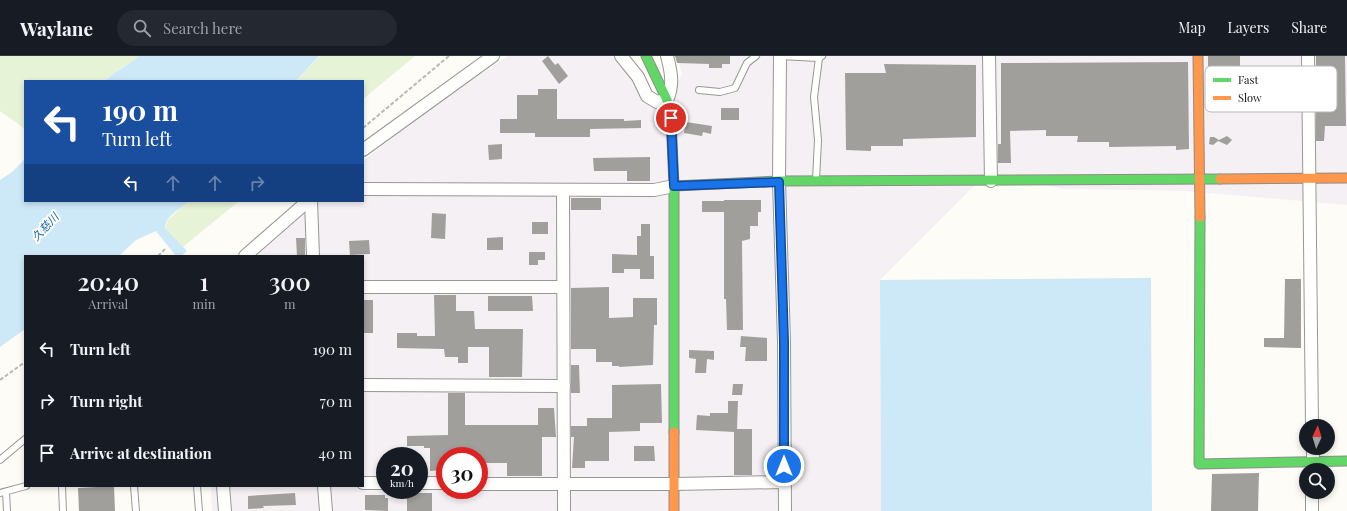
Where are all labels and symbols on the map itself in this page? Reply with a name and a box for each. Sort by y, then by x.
legend [1205,66,1337,112]
text: Fast [1238,72,1258,87]
text: Slow [1238,90,1262,105]
pin [654,101,688,135]
water label: 久慈川 [28,209,62,244]
north arrow [1299,419,1335,455]
position arrow [763,445,805,487]
speed limit sign: 30 [436,447,488,499]

